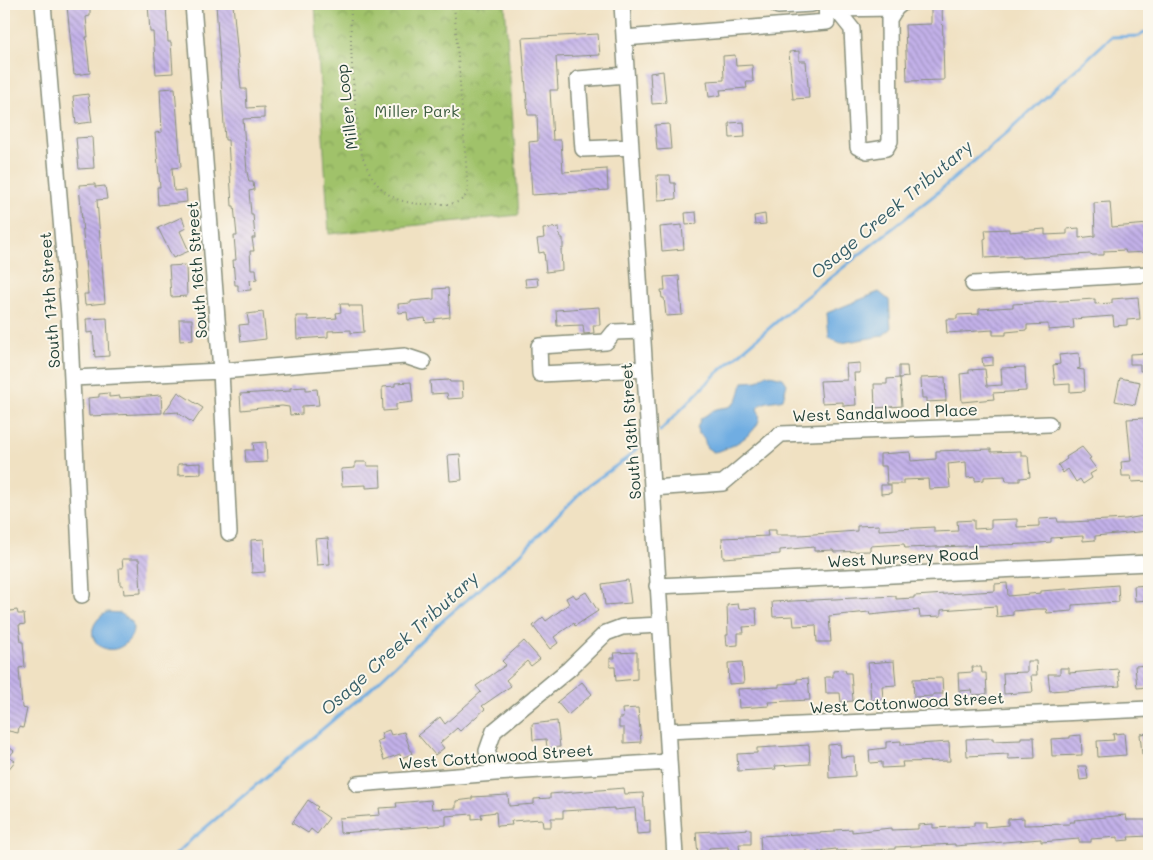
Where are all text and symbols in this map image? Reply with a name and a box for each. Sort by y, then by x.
street label: Miller Loop [330,63,362,151]
park label: Miller Park [374,100,460,121]
water label: Osage Creek Tributary [805,134,978,284]
street label: South 16th Street [181,201,211,339]
street label: South 17th Street [34,231,64,369]
street label: South 13th Street [615,362,645,500]
street label: West Sandalwood Place [792,398,978,426]
street label: West Nursery Road [827,543,979,571]
water label: Osage Creek Tributary [315,565,483,720]
street label: West Cottonwood Street [809,686,1005,718]
street label: West Cottonwood Street [398,739,594,773]

